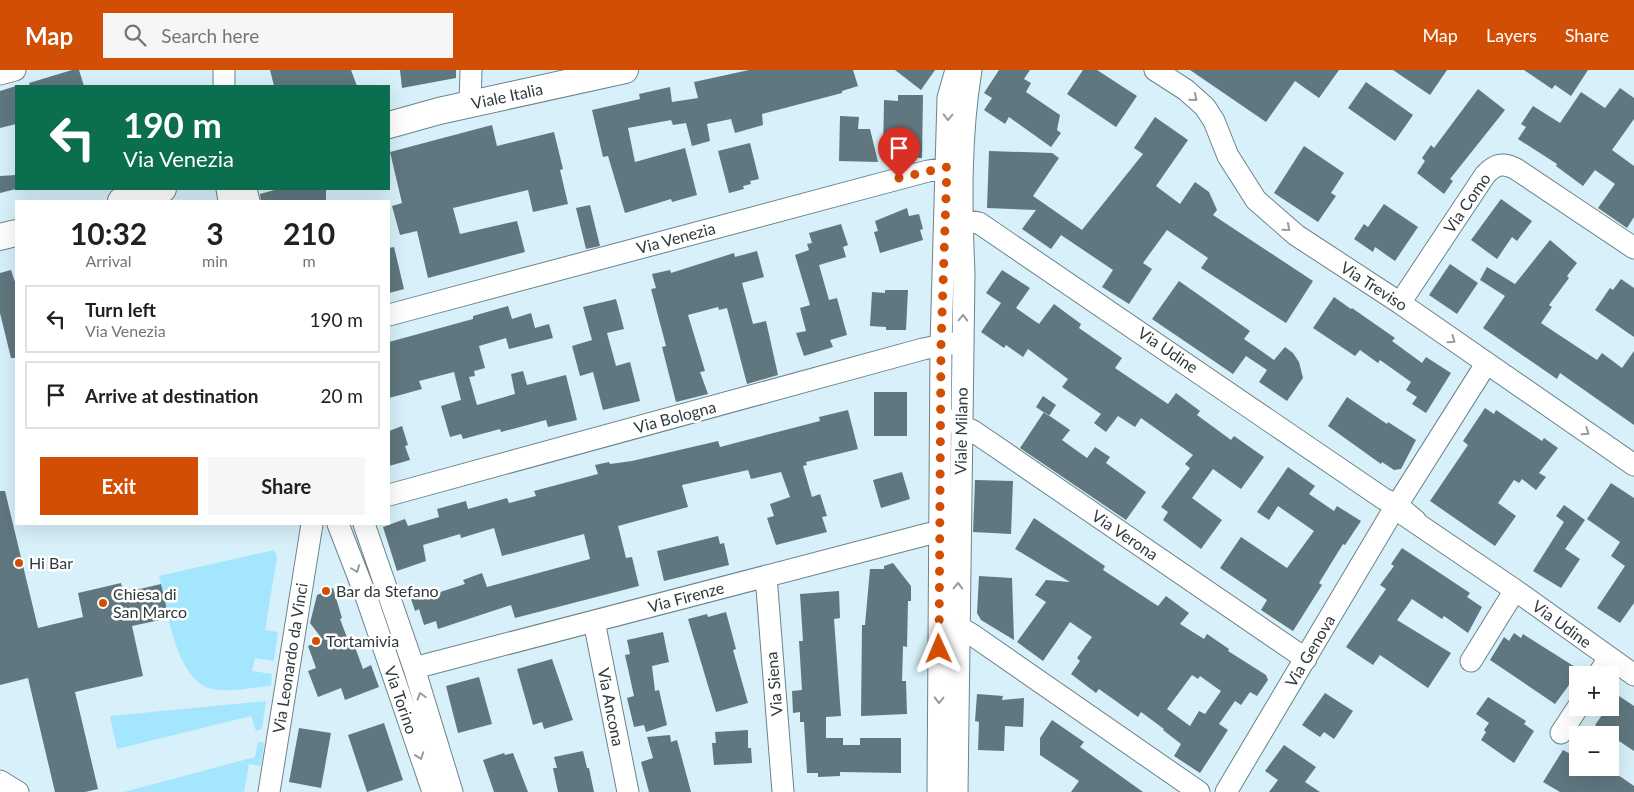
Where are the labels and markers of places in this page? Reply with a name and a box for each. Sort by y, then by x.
pin [878,127,920,178]
place label: Hi Bar [29,553,73,572]
marker: Hi Bar [13,557,25,569]
place label: Bar da Stefano [336,581,439,600]
place label: Chiesa di San Marco [113,584,187,621]
marker: Bar da Stefano [320,585,332,597]
marker: Chiesa di San Marco [97,597,109,609]
place label: Tortamivia [326,631,399,650]
marker: Tortamivia [310,635,322,647]

